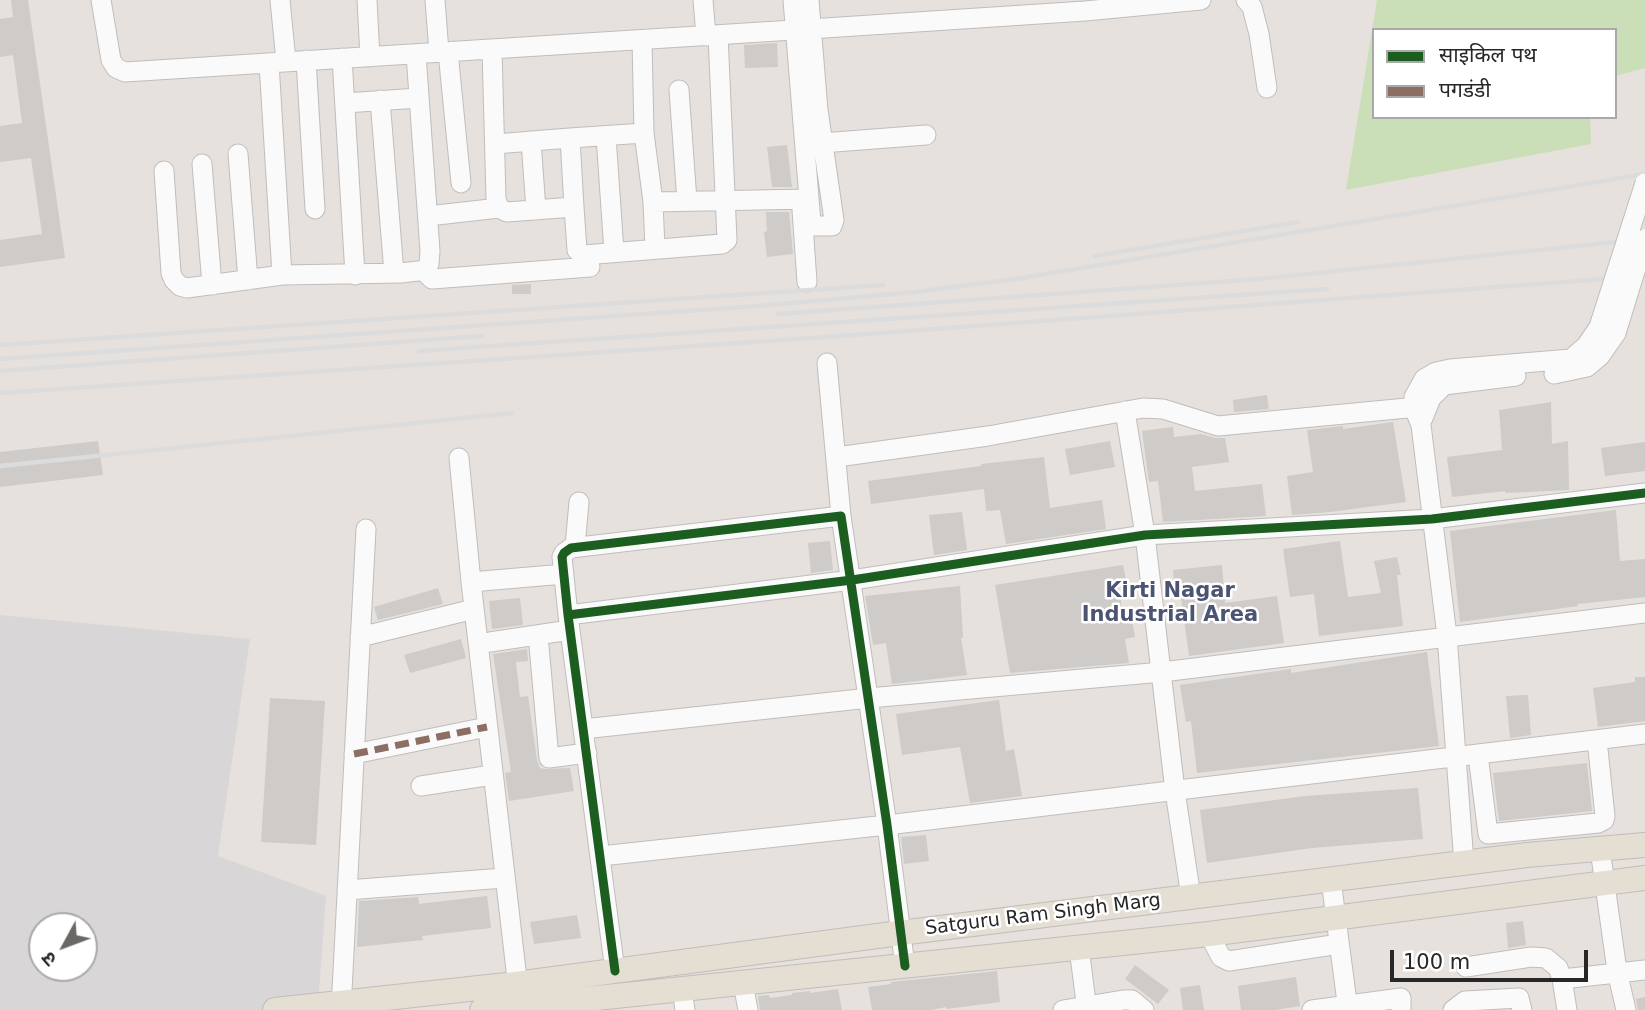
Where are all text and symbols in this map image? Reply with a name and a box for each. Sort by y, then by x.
legend [1372,28,1617,119]
text: साइकिल पथ [1439,43,1537,67]
text: पगडंडी [1439,78,1491,102]
district label: Kirti Nagar Industrial Area [1082,579,1258,629]
street label: Satguru Ram Singh Marg [924,889,1162,941]
north arrow [28,912,98,982]
scale bar [1393,936,1591,980]
text: उ [37,948,61,971]
text: 100 m [1403,950,1470,974]

